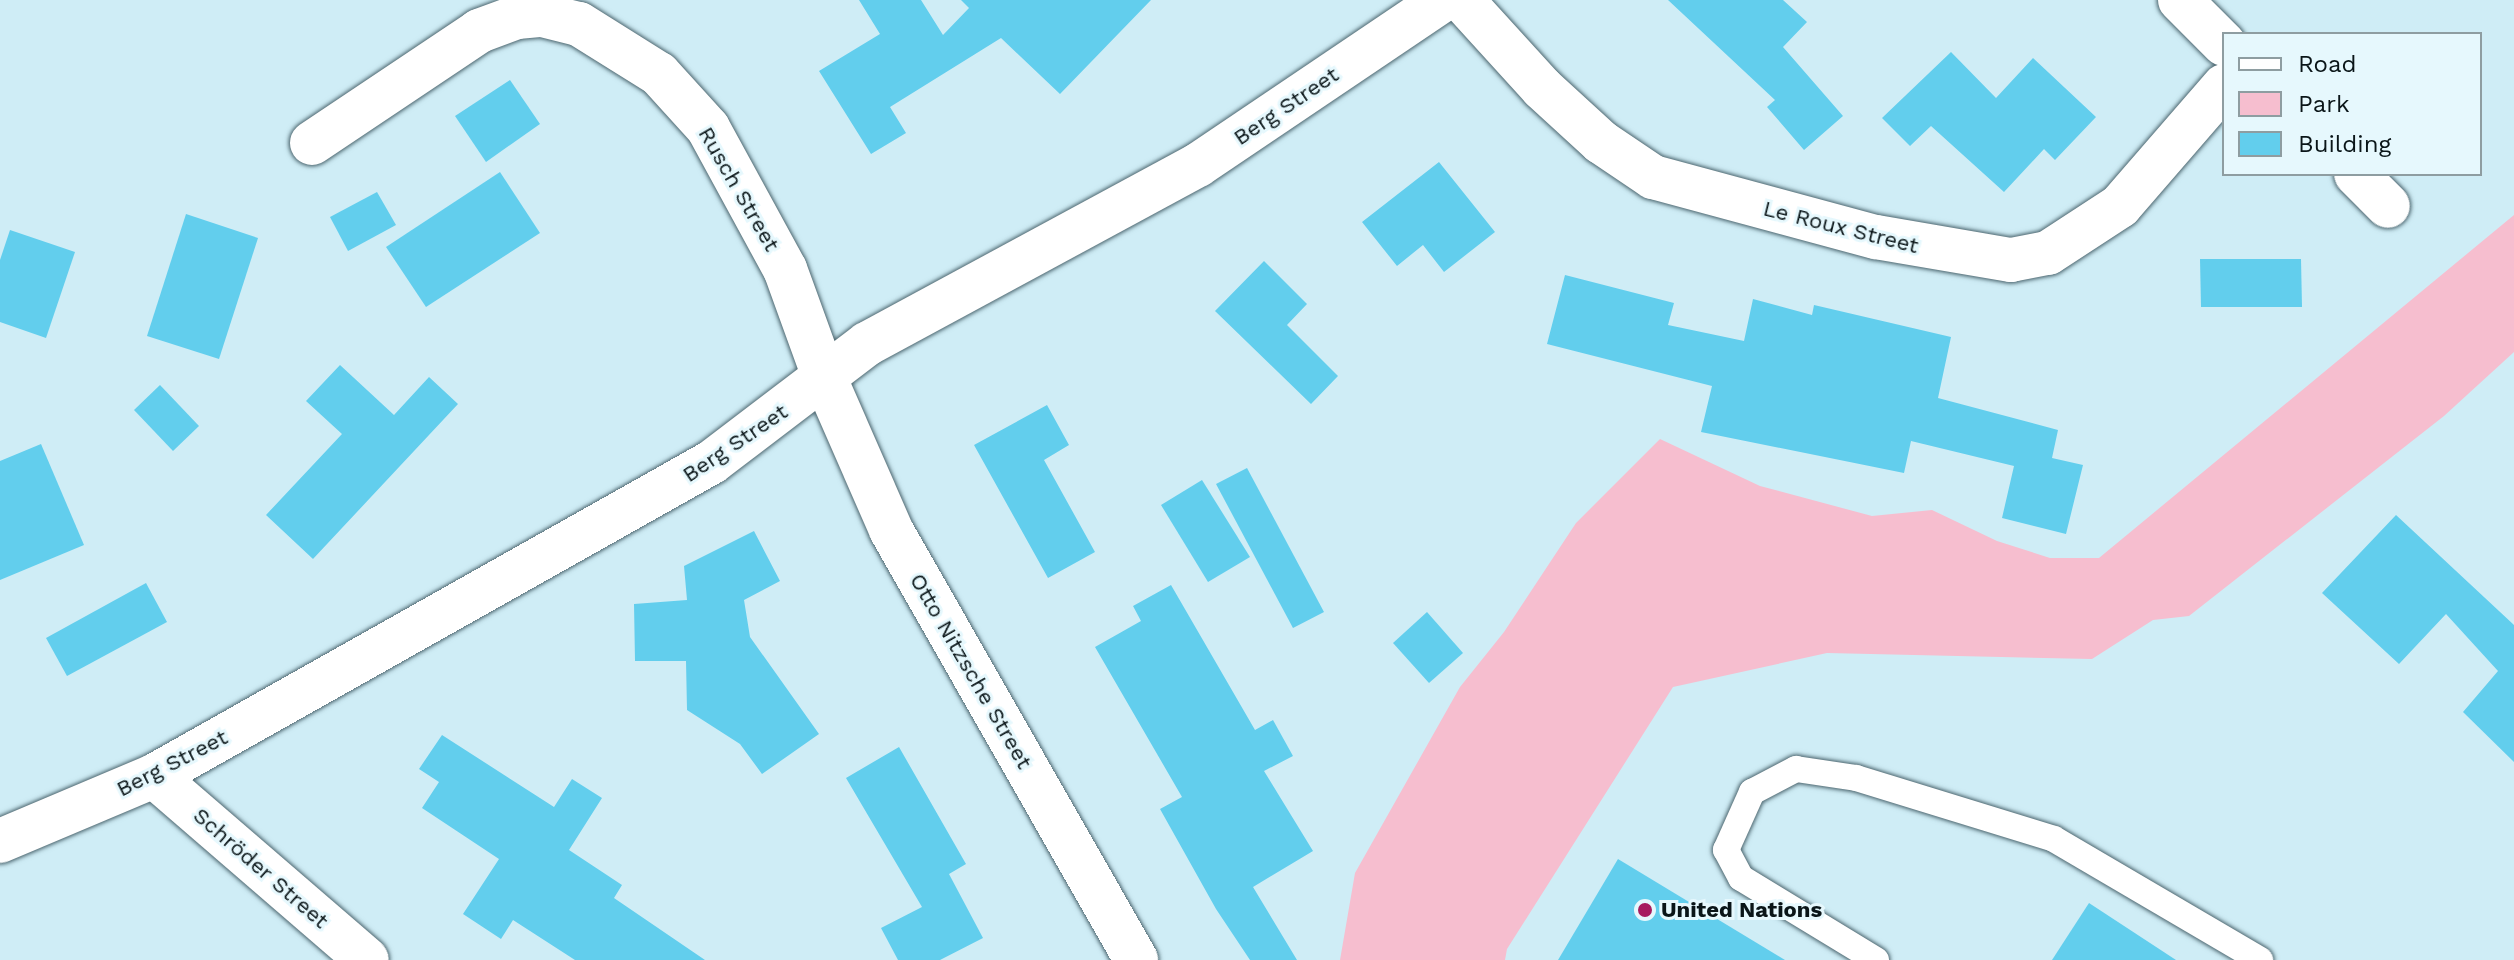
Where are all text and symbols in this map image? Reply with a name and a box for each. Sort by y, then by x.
legend [2222,32,2482,176]
text: Road [2298,50,2357,78]
street label: Berg Street [1228,61,1344,151]
text: Park [2298,90,2350,118]
street label: Rusch Street [693,122,785,256]
text: Building [2298,130,2391,158]
street label: Le Roux Street [1760,195,1922,259]
street label: Berg Street [677,398,793,488]
street label: Otto Nitzsche Street [904,569,1038,773]
street label: Berg Street [112,724,232,802]
street label: Schröder Street [188,802,334,934]
place label: United Nations [1661,897,1822,923]
marker: United Nations [1636,901,1654,919]

